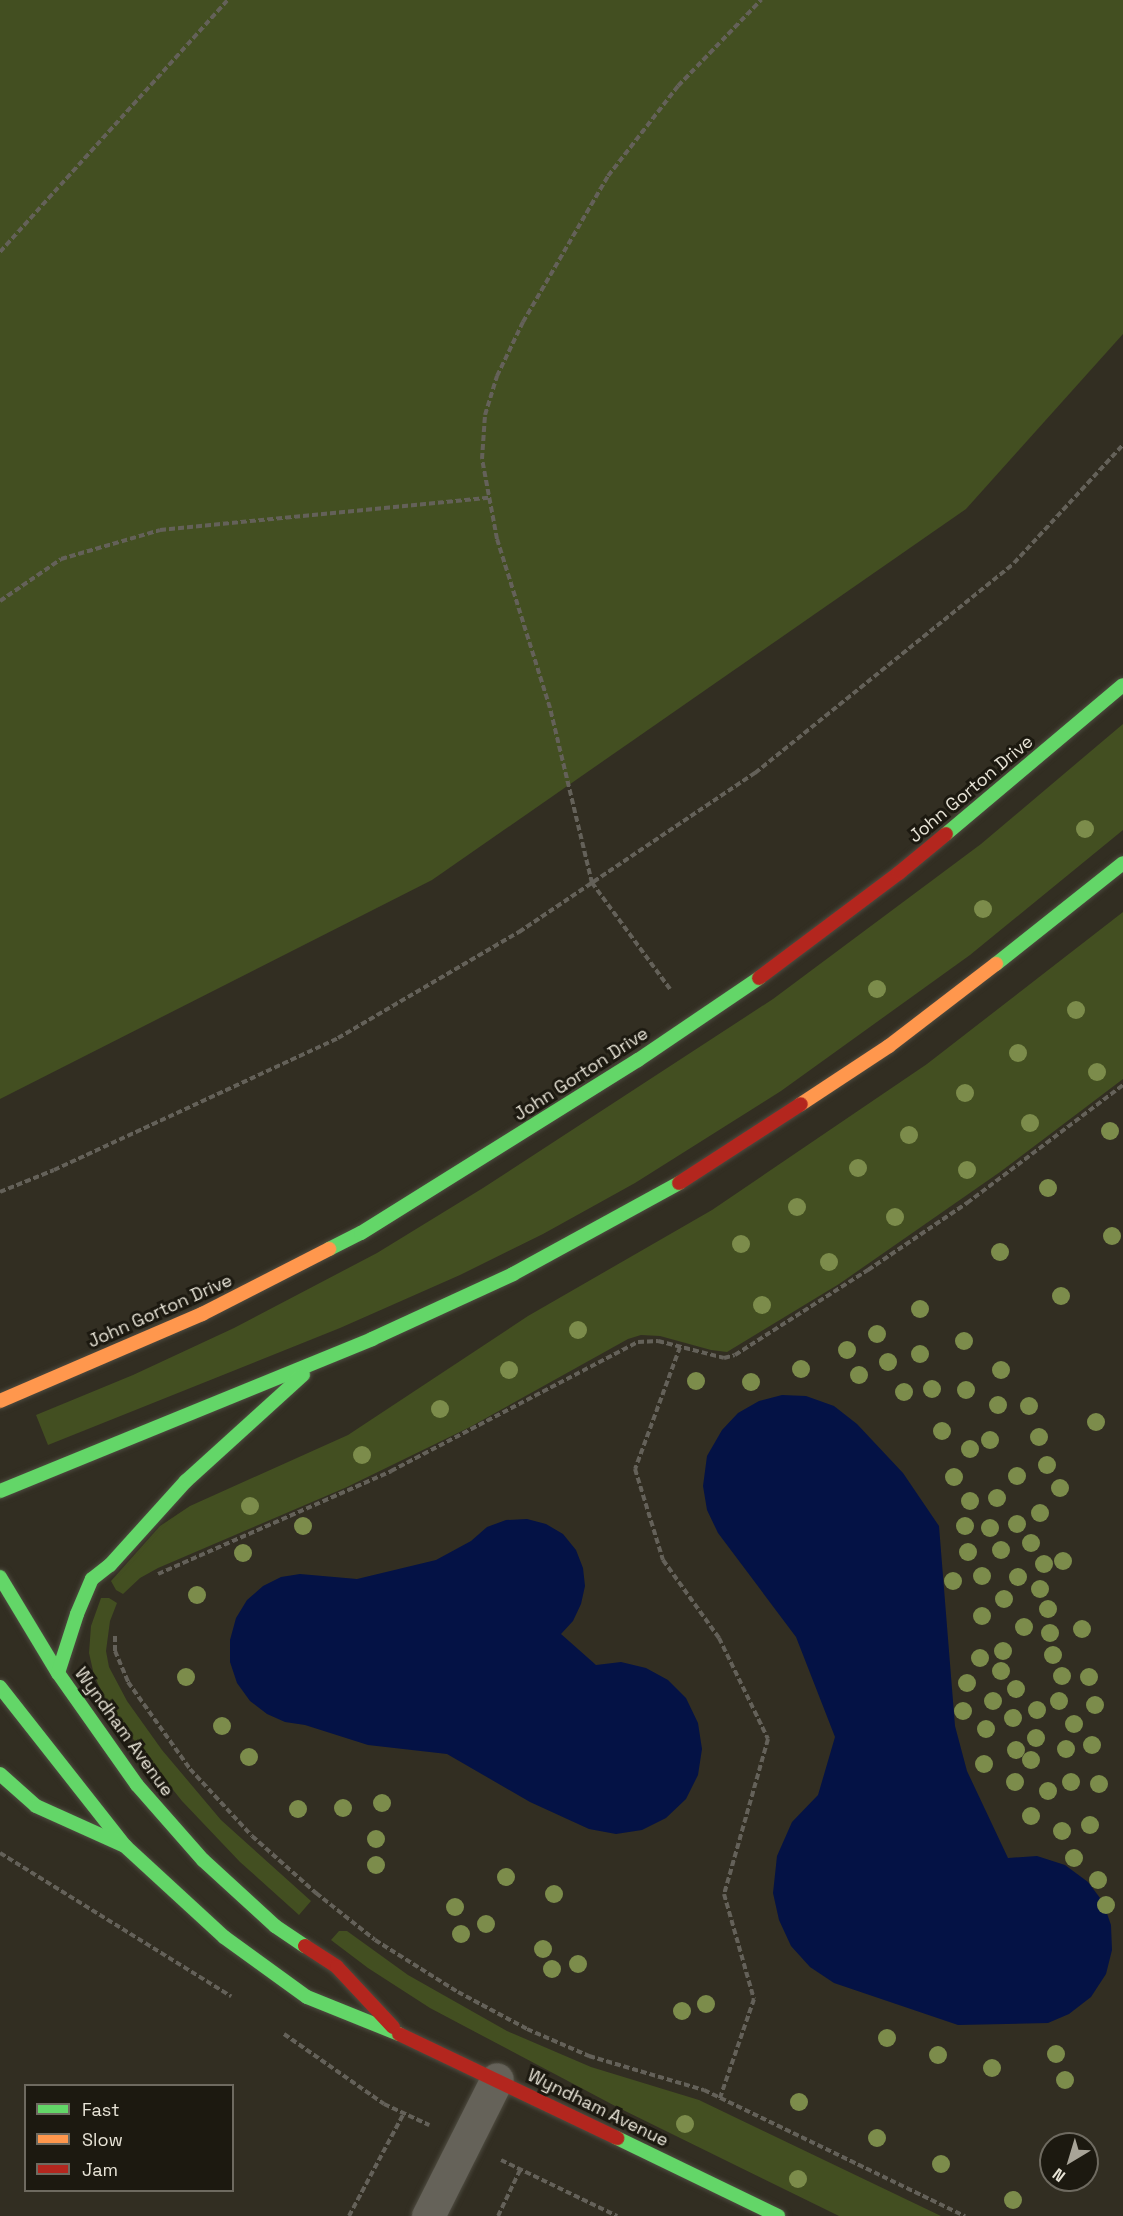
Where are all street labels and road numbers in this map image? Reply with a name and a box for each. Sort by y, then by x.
street label: John Gorton Drive [904,731,1038,847]
street label: John Gorton Drive [510,1023,652,1125]
street label: John Gorton Drive [84,1269,236,1353]
street label: Wyndham Avenue [70,1663,178,1801]
street label: Wyndham Avenue [524,2064,672,2152]

